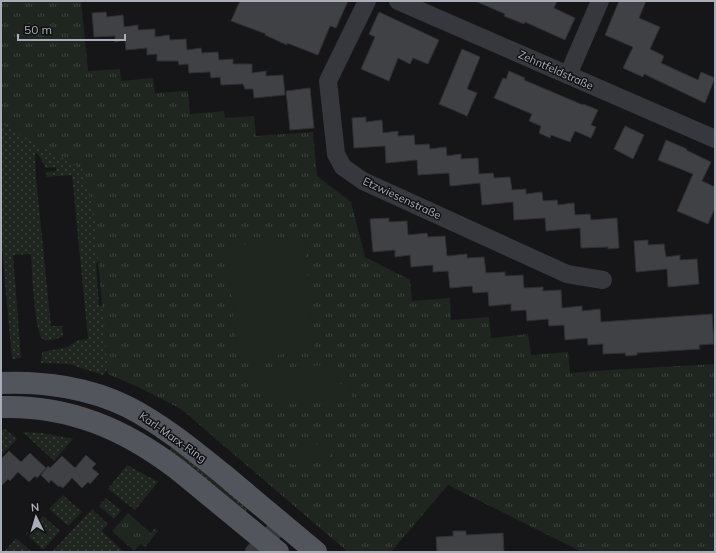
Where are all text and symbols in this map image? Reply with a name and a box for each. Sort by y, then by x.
scale bar [18,16,125,42]
text: 50 m [24,22,52,37]
street label: Zehntfeldstraße [516,47,596,93]
street label: Etzwiesenstraße [361,174,443,222]
street label: Karl-Marx-Ring [137,409,209,465]
north arrow [16,497,56,537]
text: N [30,500,40,514]

